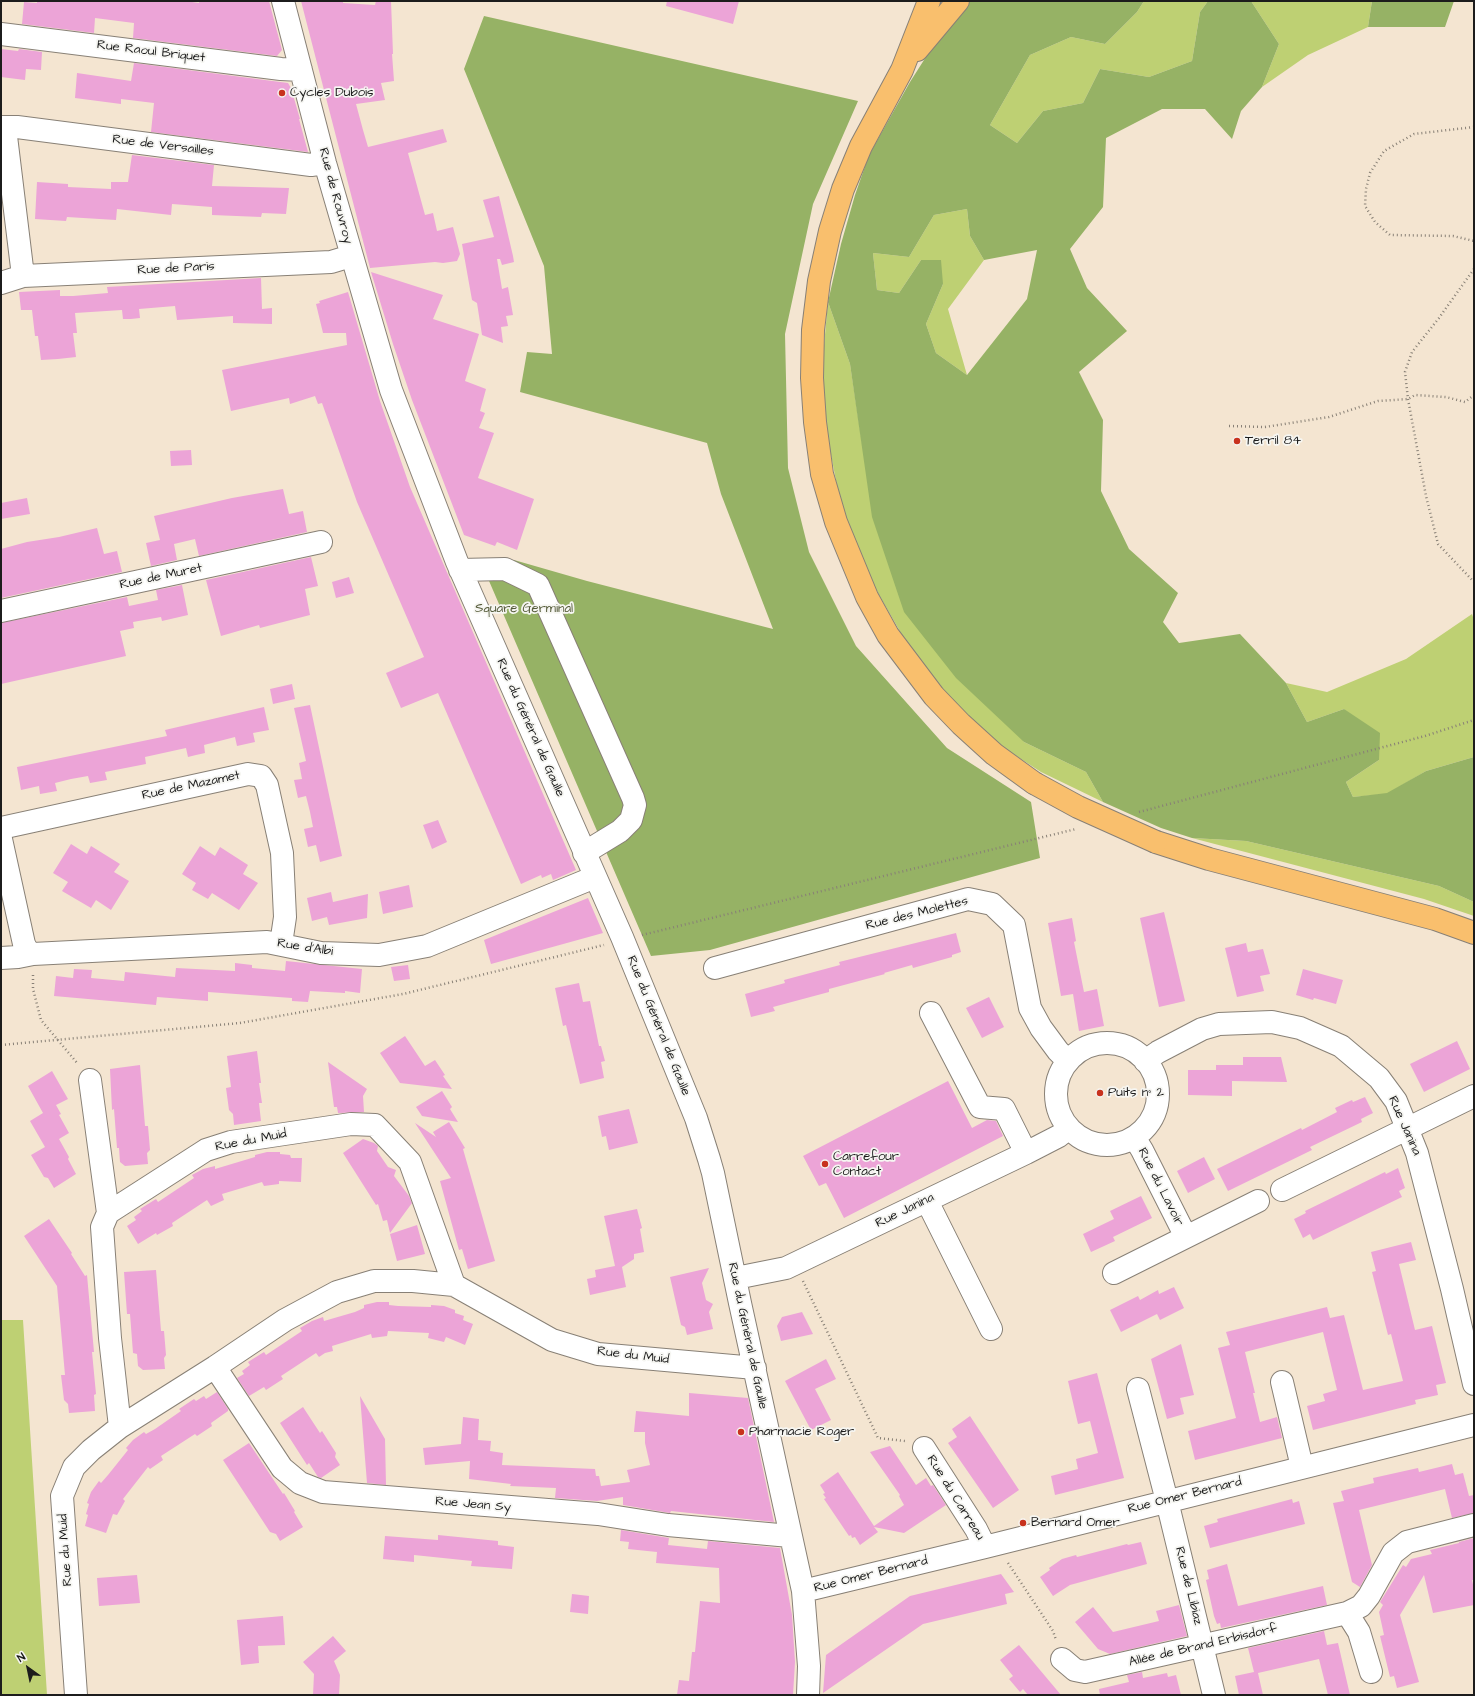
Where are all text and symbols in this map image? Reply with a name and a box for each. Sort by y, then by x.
street label: Rue Raoul Briquet [96,38,206,66]
place label: Cycles Dubois [290,85,374,101]
marker: Cycles Dubois [277,88,287,98]
street label: Rue de Versailles [111,132,215,160]
street label: Rue de Rouvroy [315,146,355,246]
street label: Rue de Paris [137,259,215,279]
place label: Terril 84 [1245,433,1301,449]
marker: Terril 84 [1232,436,1242,446]
street label: Rue de Muret [118,561,204,593]
park label: Square Germinal [475,601,573,617]
street label: Rue du Général de Gaulle [492,657,568,799]
street label: Rue de Mazamet [141,768,241,804]
street label: Rue des Molettes [864,894,970,934]
street label: Rue d'Albi [276,936,334,960]
street label: Rue du Général de Gaulle [623,954,693,1098]
place label: Puits n° 2 [1108,1085,1164,1101]
marker: Puits n° 2 [1095,1088,1105,1098]
street label: Rue Janina [1384,1094,1424,1158]
street label: Rue du Muid [214,1126,288,1156]
street label: Rue du Lavoir [1134,1145,1186,1229]
place label: Carrefour Contact [833,1149,899,1180]
marker: Carrefour Contact [820,1159,830,1169]
street label: Rue Janina [873,1190,937,1232]
street label: Rue du Général de Gaulle [724,1261,770,1411]
street label: Rue du Muid [596,1344,670,1368]
place label: Pharmacie Roger [749,1424,854,1440]
marker: Pharmacie Roger [736,1427,746,1437]
street label: Rue du Carreau [923,1453,987,1543]
street label: Rue Omer Bernard [1126,1474,1244,1518]
street label: Rue Jean Sy [435,1494,511,1516]
street label: Rue du Muid [56,1513,76,1587]
place label: Bernard Omer [1031,1515,1120,1531]
marker: Bernard Omer [1018,1518,1028,1528]
street label: Rue de Libiaz [1171,1545,1205,1627]
street label: Rue Omer Bernard [812,1553,930,1597]
street label: Allée de Brand Erbisdorf [1127,1621,1279,1671]
north arrow [8,1648,48,1688]
text: N [14,1649,28,1666]

